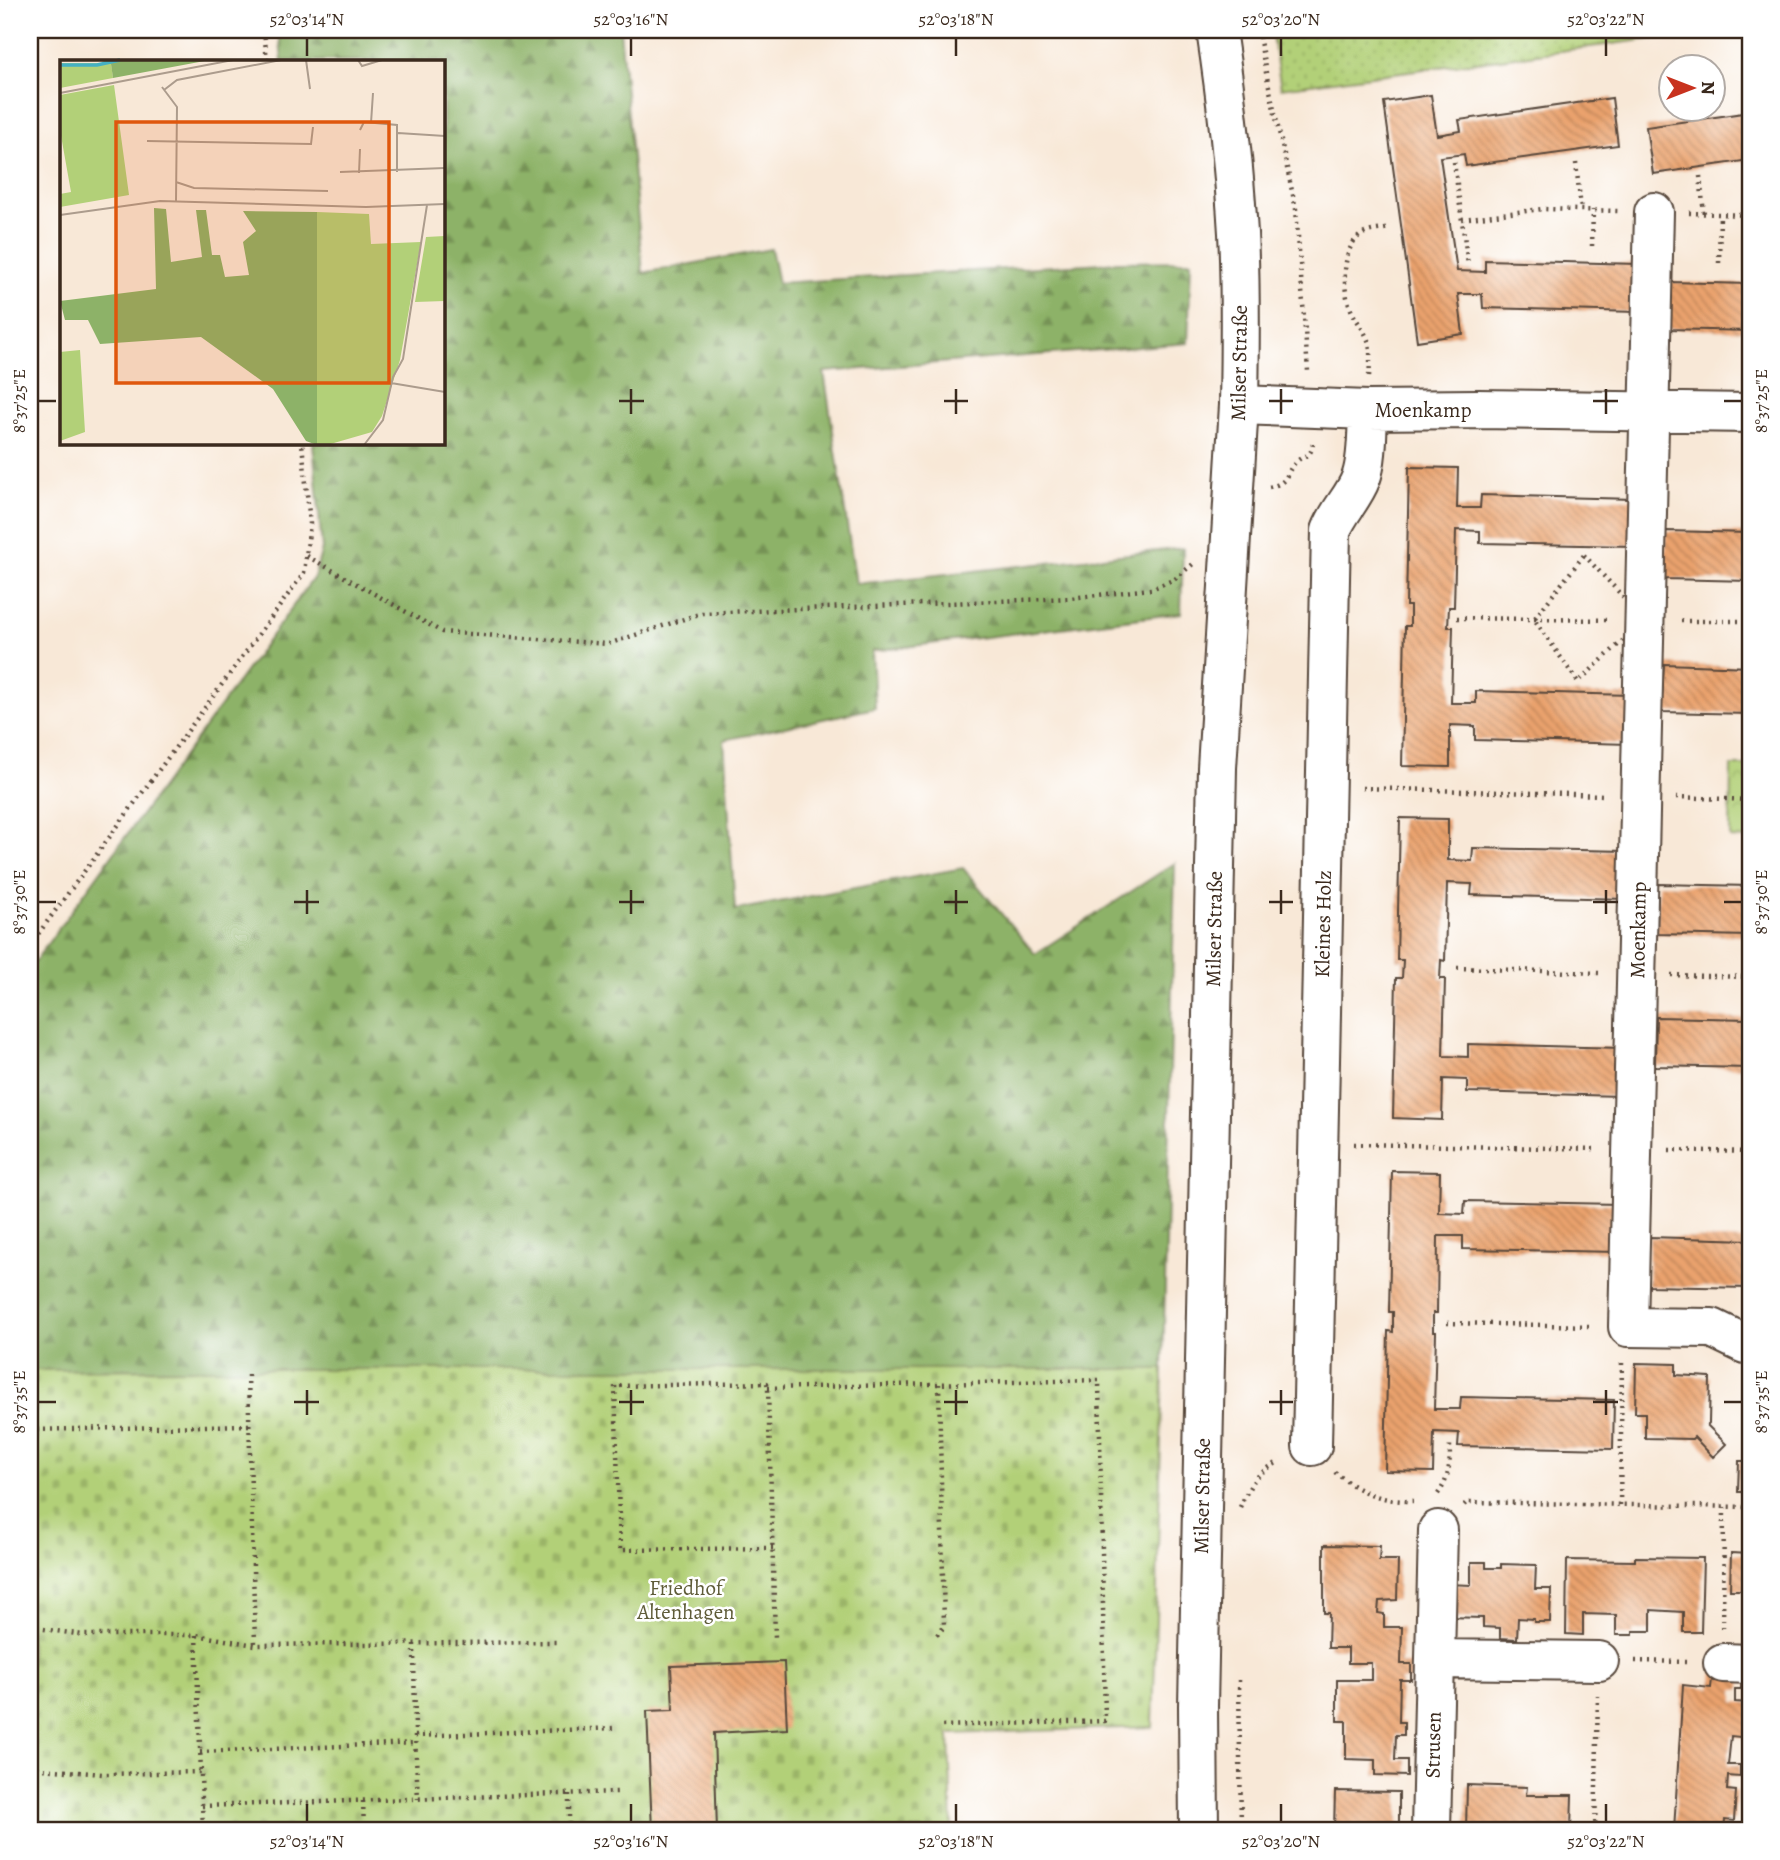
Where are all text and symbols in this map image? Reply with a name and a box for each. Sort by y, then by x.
text: 52°03'14"N [270,7,344,31]
text: 52°03'16"N [594,7,668,31]
text: 52°03'18"N [918,7,994,31]
text: 52°03'20"N [1242,7,1320,31]
text: 52°03'22"N [1567,7,1645,31]
north arrow [1658,52,1728,122]
inset map [60,60,444,444]
text: N [1695,81,1721,95]
street label: Milser Straße [1224,305,1254,421]
text: 8°37'25"E [7,369,31,433]
text: 8°37'25"E [1749,369,1773,433]
street label: Moenkamp [1374,396,1472,424]
text: 8°37'30"E [7,869,31,935]
text: 8°37'30"E [1749,869,1773,935]
street label: Kleines Holz [1308,870,1338,978]
street label: Milser Straße [1199,871,1229,987]
street label: Moenkamp [1623,881,1653,979]
text: 8°37'35"E [7,1370,31,1434]
text: 8°37'35"E [1749,1370,1773,1434]
street label: Milser Straße [1187,1438,1217,1554]
park label: Friedhof Altenhagen [636,1574,735,1626]
street label: Strusen [1418,1711,1448,1779]
text: 52°03'14"N [270,1829,344,1853]
text: 52°03'16"N [594,1829,668,1853]
text: 52°03'18"N [918,1829,994,1853]
text: 52°03'20"N [1242,1829,1320,1853]
text: 52°03'22"N [1567,1829,1645,1853]

